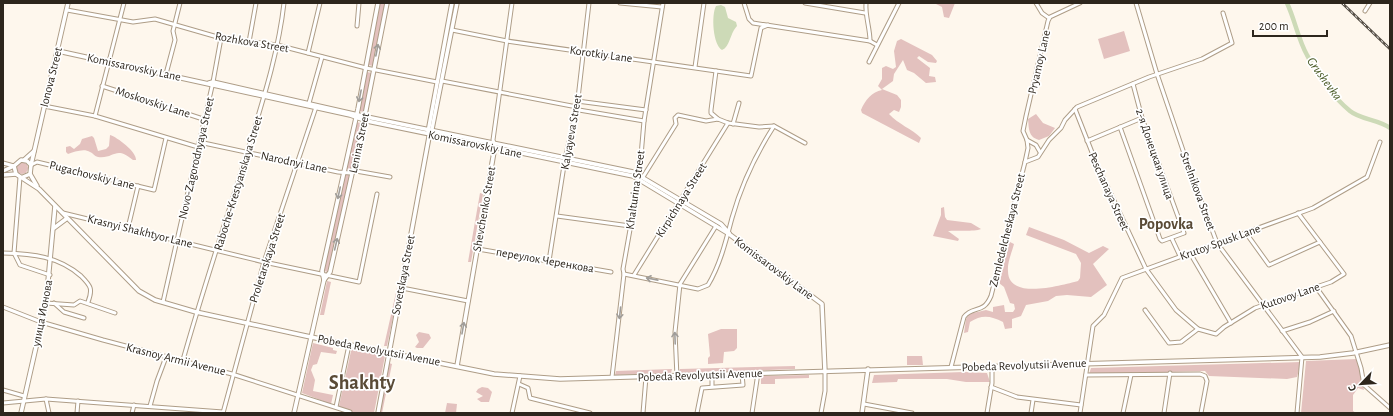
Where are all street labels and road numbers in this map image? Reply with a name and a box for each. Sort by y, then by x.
street label: Pryamoy Lane [1026,29,1053,95]
street label: Rozhkova Street [214,30,290,54]
street label: Korotkiy Lane [569,44,633,65]
street label: Ionova Street [38,46,64,108]
street label: Komissarovskiy Lane [86,51,182,84]
street label: Moskovskiy Lane [114,84,192,121]
street label: Kalyayeva Street [558,93,585,171]
street label: Novo-Zagorodnyaya Street [176,96,217,220]
street label: 2-я Донецкая улица [1133,107,1176,202]
street label: Lenina Street [347,112,371,174]
street label: Raboche-Krestyanskaya Street [212,114,265,252]
street label: Komissarovskiy Lane [427,128,523,161]
street label: Narodnyi Lane [260,149,328,176]
street label: Khalturina Street [623,149,647,230]
street label: Peschanaya Street [1085,150,1132,232]
street label: Strelnikova Street [1178,150,1218,232]
street label: Pugachovskiy Lane [48,159,136,192]
street label: Kirpichnaya Street [653,160,710,240]
street label: Shevchenko Street [471,165,497,252]
street label: Zemledelcheskaya Street [987,172,1028,288]
street label: Krasnyi Shakhtyor Lane [86,212,194,251]
street label: Proletarskaya Street [247,212,288,304]
street label: Krutoy Spusk Lane [1178,222,1262,263]
street label: Sovetskaya Street [389,234,418,316]
street label: Komissarovskiy Lane [732,234,816,302]
street label: переулок Черенкова [495,245,595,276]
street label: улица Ионова [29,278,55,349]
street label: Kutovoy Lane [1259,280,1321,313]
street label: Pobeda Revolyutsii Avenue [316,332,441,369]
street label: Krasnoy Armii Avenue [125,341,227,378]
street label: Pobeda Revolyutsii Avenue [961,357,1087,374]
street label: Pobeda Revolyutsii Avenue [637,367,763,384]

